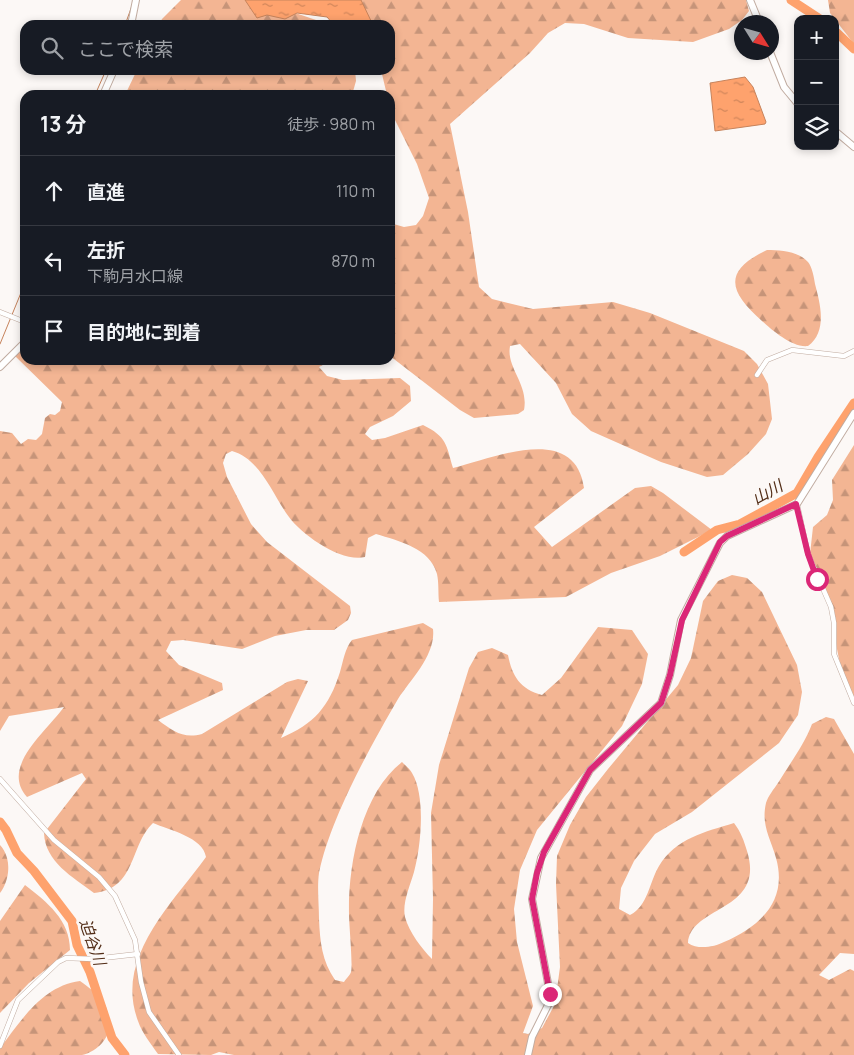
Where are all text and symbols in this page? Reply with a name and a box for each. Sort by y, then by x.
north arrow [734,15,779,60]
map controls [794,15,839,150]
button: + [794,15,839,60]
search box [20,20,395,75]
icon: search [38,34,66,62]
text: ここで検索 [78,36,173,62]
button: − [794,60,839,105]
button: layers [794,105,839,150]
text: 13 分 [40,110,87,138]
text: 徒歩 · 980 m [287,113,375,135]
icon: ahead [40,177,68,205]
text: 直進 [87,179,125,205]
text: 110 m [336,180,375,202]
text: 左折 [87,237,125,263]
icon: left [40,247,68,275]
text: 870 m [331,250,375,272]
text: 下駒月水口線 [87,265,183,287]
icon: arrive [40,317,68,345]
text: 目的地に到着 [87,319,201,345]
water label: 山川 [748,474,788,509]
route start [806,568,829,591]
water label: 迫谷川 [75,916,112,970]
route end [539,983,562,1006]

